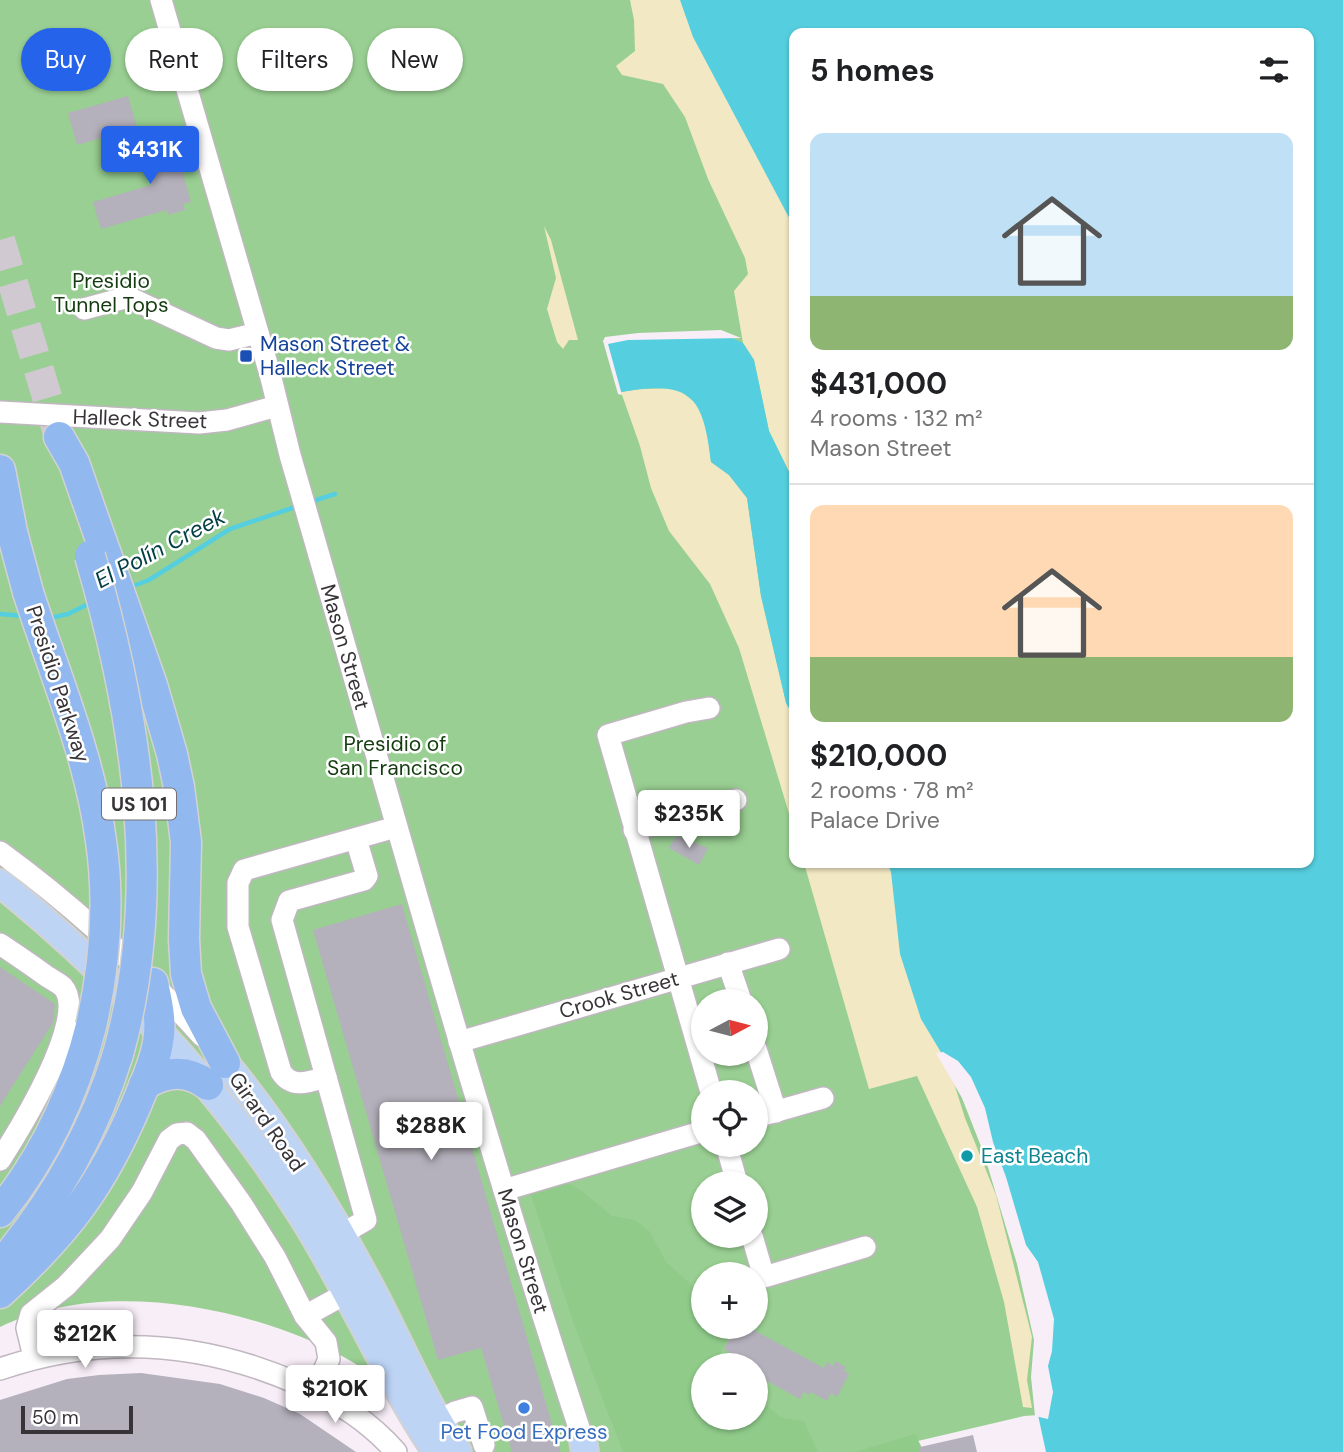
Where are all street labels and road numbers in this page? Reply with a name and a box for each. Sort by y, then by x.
street label: Halleck Street [72,403,208,435]
street label: Mason Street [314,581,376,713]
street label: Presidio Parkway [19,602,97,766]
road number: US 101 [102,789,176,820]
street label: Crook Street [556,965,682,1025]
street label: Girard Road [223,1067,311,1177]
street label: Mason Street [491,1185,555,1317]

